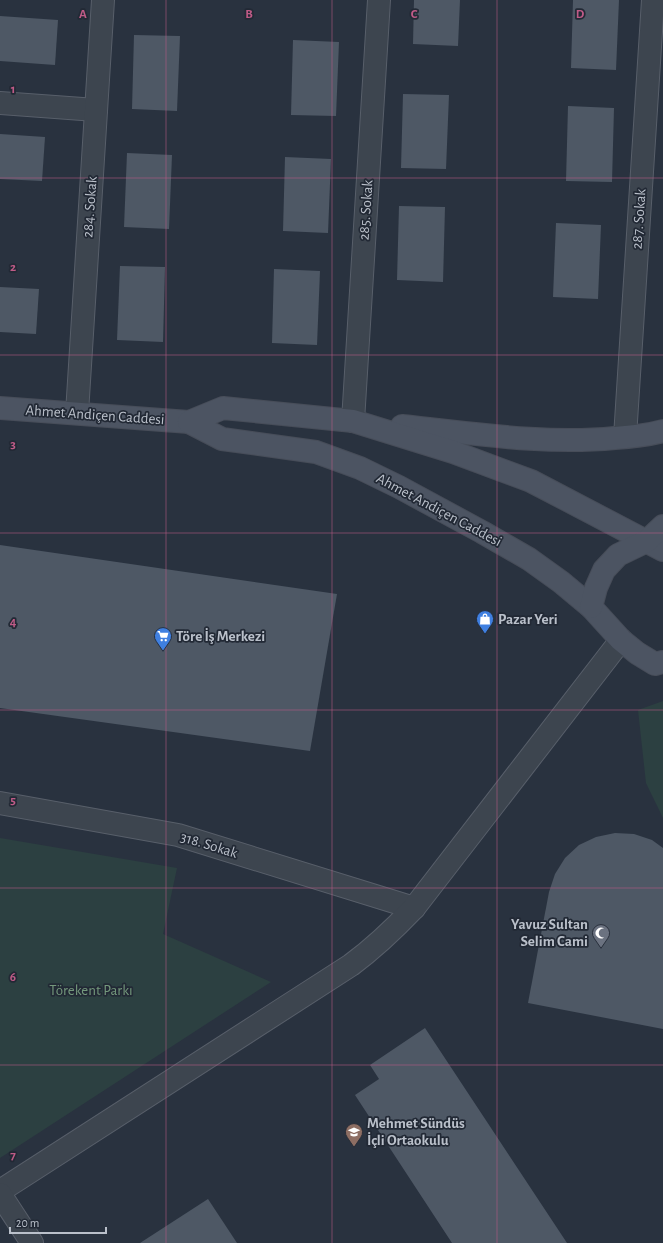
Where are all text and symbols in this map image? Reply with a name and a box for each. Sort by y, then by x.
text: A [79,8,87,21]
text: B [245,8,253,21]
text: C [411,8,418,21]
text: D [576,8,585,21]
text: 1 [11,83,15,96]
street label: 284. Sokak [80,176,100,238]
street label: 285. Sokak [356,179,376,241]
street label: 287. Sokak [629,188,649,250]
text: 2 [10,261,16,274]
street label: Ahmet Andiçen Caddesi [25,403,165,427]
text: 3 [10,438,16,451]
street label: Ahmet Andiçen Caddesi [374,471,504,549]
shop icon: Pazar Yeri [475,609,495,634]
place label: Pazar Yeri [498,612,558,627]
text: 4 [10,616,17,629]
supermarket icon: Töre İş Merkezi [153,626,173,651]
place label: Töre İş Merkezi [176,628,265,644]
text: 5 [10,794,16,807]
street label: 318. Sokak [179,829,239,861]
place label: Yavuz Sultan Selim Cami [511,917,588,949]
mosque icon: Yavuz Sultan Selim Cami [591,923,611,948]
text: 6 [10,971,16,984]
park label: Törekent Parkı [49,983,133,998]
place label: Mehmet Sündüs İçli Ortaokulu [367,1116,465,1148]
school or university icon: Mehmet Sündüs İçli Ortaokulu [344,1122,364,1147]
text: 7 [10,1149,16,1162]
scale bar [10,1209,106,1235]
text: 20 m [16,1217,39,1229]

